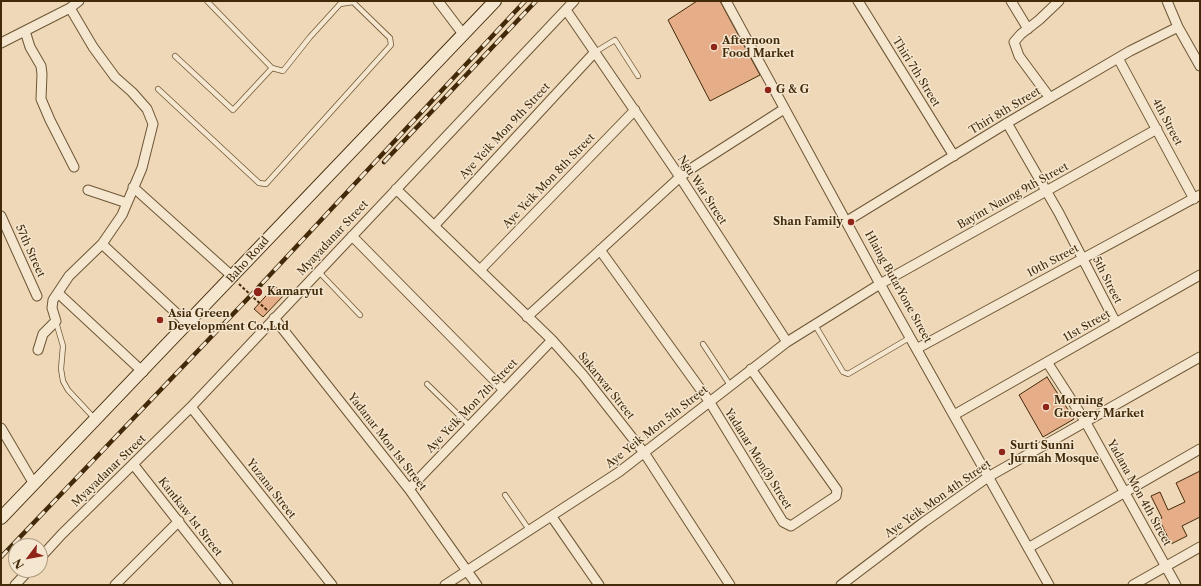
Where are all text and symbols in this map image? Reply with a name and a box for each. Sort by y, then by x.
place label: Afternoon Food Market [722,34,794,60]
street label: Thiri 7th Street [889,35,943,109]
marker: Afternoon Food Market [709,42,719,52]
street label: Aye Yeik Mon 9th Street [457,80,553,182]
place label: G & G [776,83,809,97]
marker: G & G [763,85,773,95]
street label: Thiri 8th Street [967,85,1043,137]
street label: 4th Street [1149,96,1185,148]
street label: Aye Yeik Mon 8th Street [500,131,598,231]
street label: Ngu War Street [675,153,729,227]
street label: Bayint Naung 9th Street [955,160,1071,232]
street label: Myayadanar Street [295,198,371,278]
place label: Shan Family [773,215,843,229]
marker: Shan Family [846,217,856,227]
street label: 57th Street [13,223,47,279]
street label: Hlaing ButarYone Street [862,229,934,345]
street label: Baho Road [224,234,272,286]
street label: 10th Street [1025,242,1081,280]
street label: 5th Street [1090,254,1124,306]
place label: Kamaryut [267,285,323,299]
marker: Kamaryut [252,286,264,298]
place label: Asia Green Development Co.,Ltd [168,307,289,333]
street label: 11st Street [1061,307,1113,345]
marker: Asia Green Development Co.,Ltd [155,315,165,325]
street label: Sakarwar Street [575,350,637,422]
street label: Aye Yeik Mon 7th Street [424,356,520,456]
street label: Aye Yeik Mon 5th Street [603,383,711,471]
street label: Yadanar Mon 1st Street [345,391,429,493]
place label: Morning Grocery Market [1054,394,1144,420]
marker: Morning Grocery Market [1041,402,1051,412]
street label: Yadanar Mon(3) Street [722,406,794,512]
street label: Myayadanar Street [69,432,149,510]
street label: Yadana Mon 4th Street [1104,438,1174,548]
place label: Surti Sunni Jurmah Mosque [1010,439,1099,465]
marker: Surti Sunni Jurmah Mosque [997,447,1007,457]
street label: Yuzana Street [244,457,298,521]
street label: Aye Yeik Mon 4th Street [882,457,994,541]
street label: Kantkaw 1st Street [155,475,225,559]
north arrow [8,538,48,578]
text: N [10,556,27,572]

